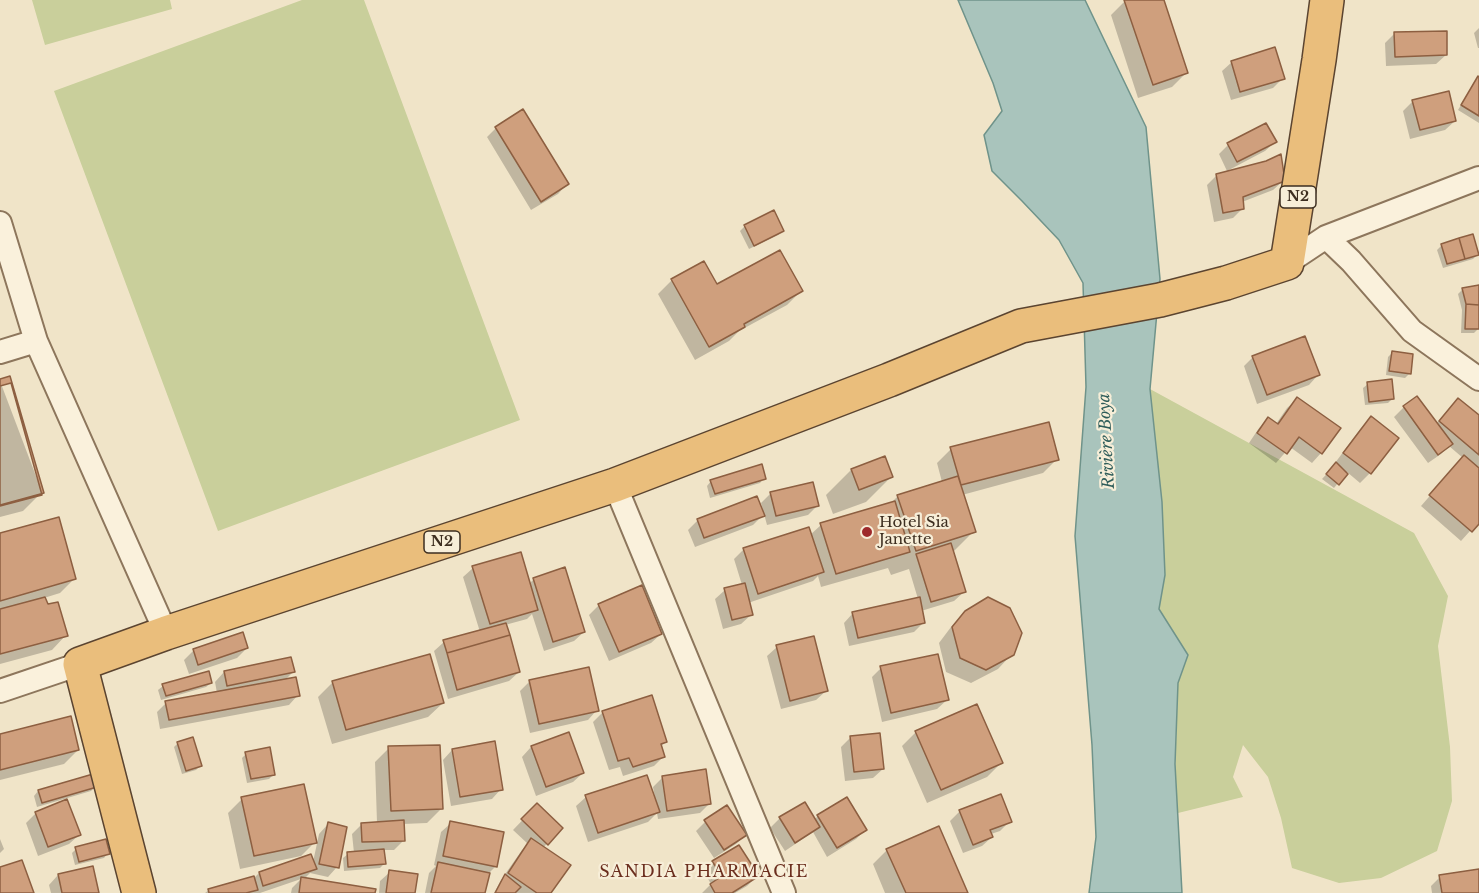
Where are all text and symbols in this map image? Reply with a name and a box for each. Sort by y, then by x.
road number: N2 [1280,186,1316,208]
water label: Rivière Boya [1095,393,1119,489]
place label: Hotel Sia Janette [879,514,949,549]
marker: Hotel Sia Janette [860,525,874,539]
road number: N2 [424,531,460,553]
district label: SANDIA PHARMACIE [599,862,809,882]

